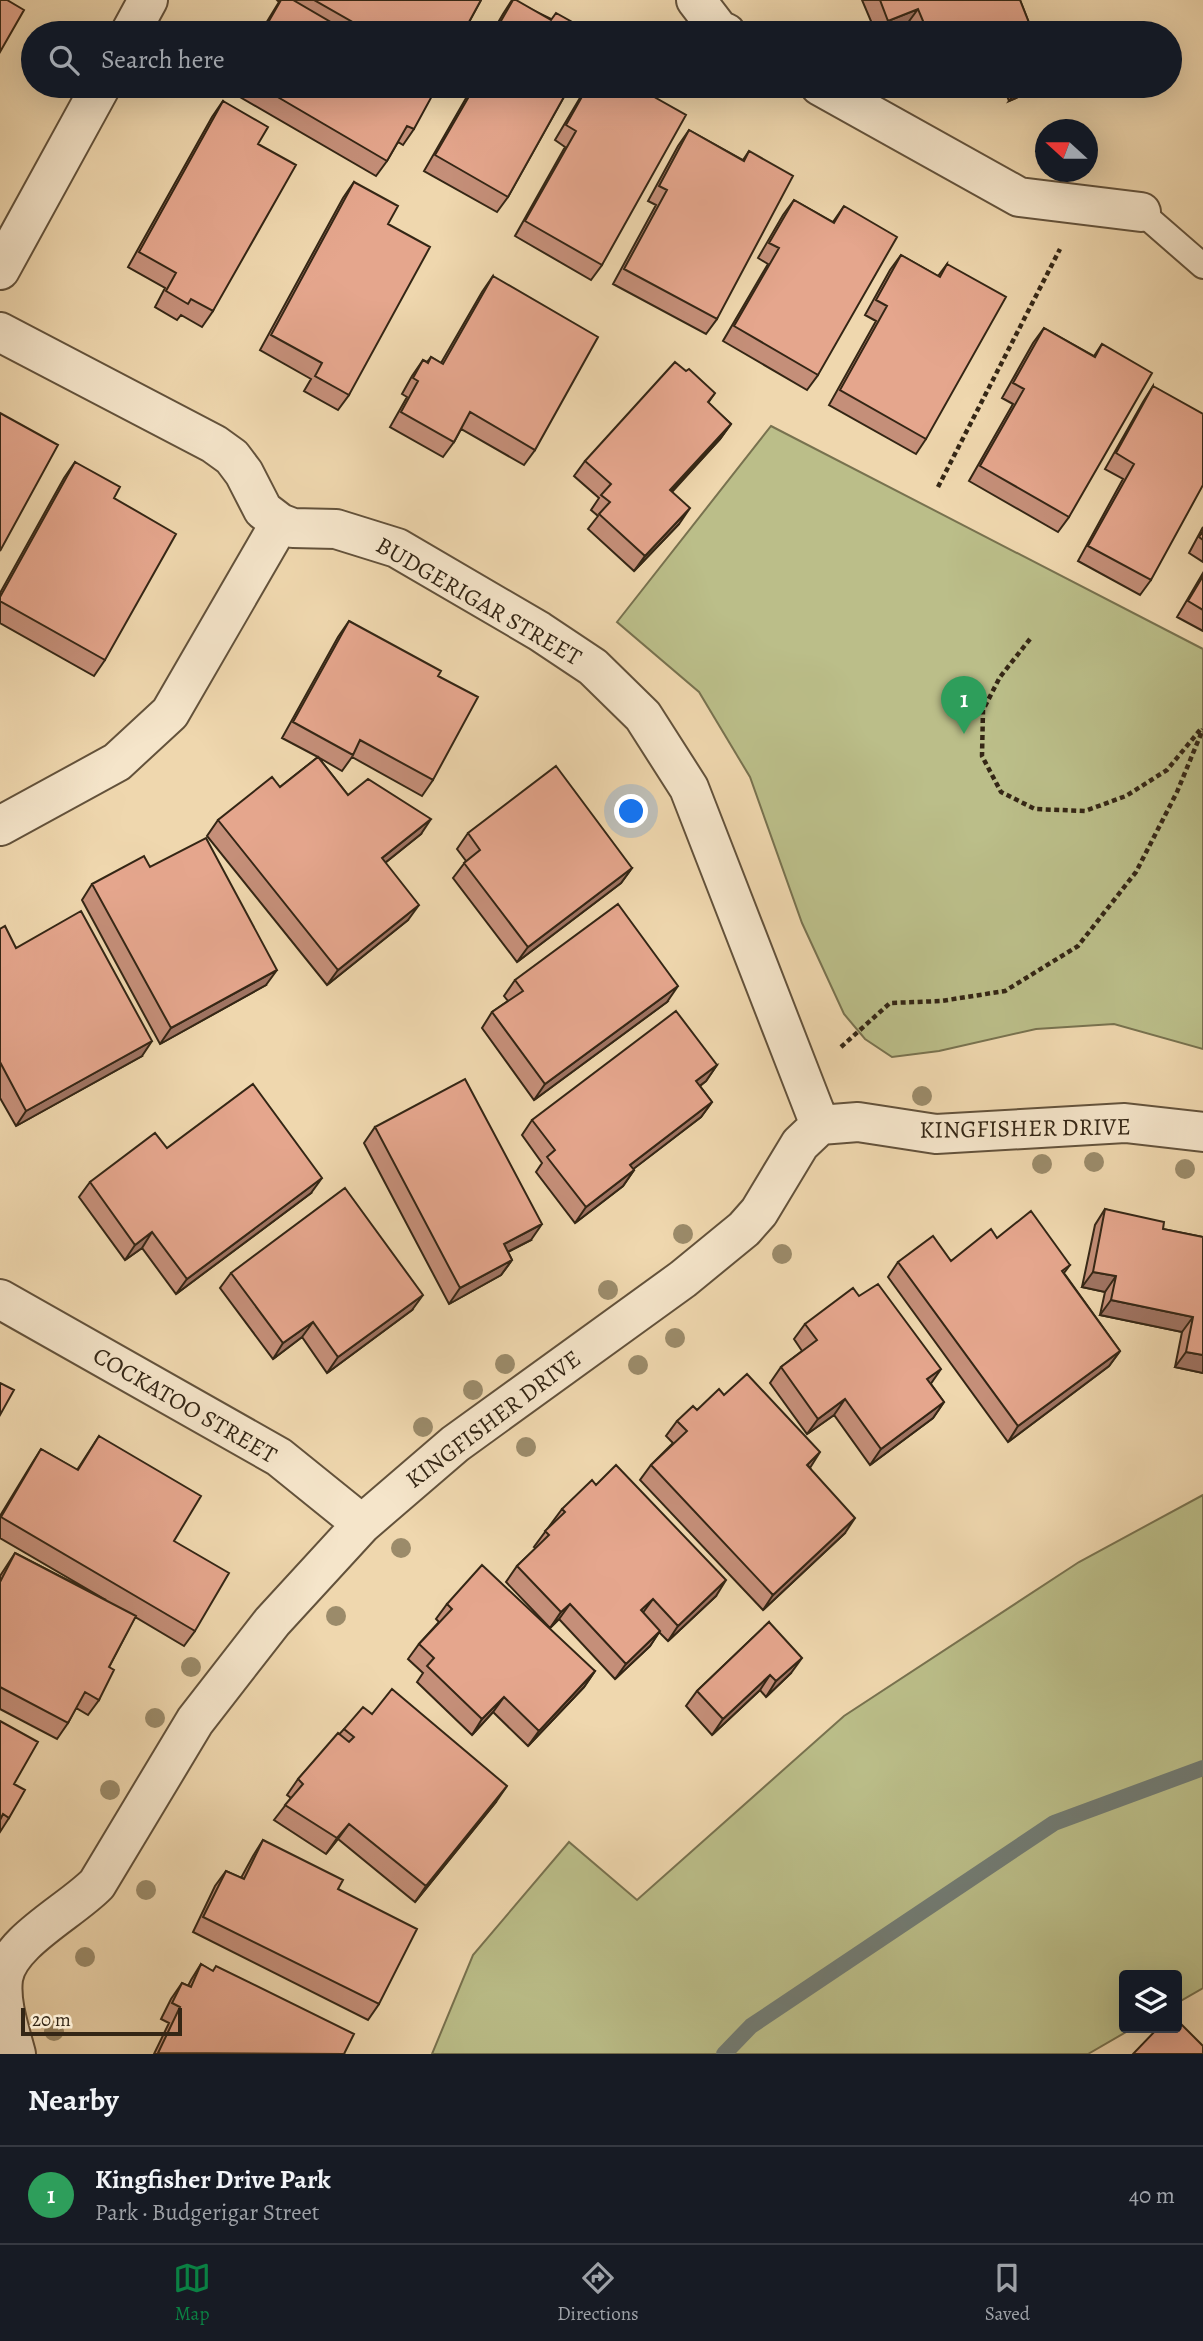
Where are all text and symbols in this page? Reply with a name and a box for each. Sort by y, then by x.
search box [21,21,1182,98]
icon: search [45,41,83,79]
text: Search here [101,42,225,77]
north arrow [1035,119,1098,182]
street label: BUDGERIGAR STREET [370,529,588,673]
pin: 1 [941,676,987,734]
your location [614,794,648,828]
street label: KINGFISHER DRIVE [919,1110,1131,1146]
street label: COCKATOO STREET [87,1339,283,1471]
street label: KINGFISHER DRIVE [399,1343,587,1495]
map controls [1119,1970,1182,2033]
button: layers [1119,1970,1182,2033]
scale bar [21,2005,182,2037]
text: 20 m [32,2007,71,2033]
text: Nearby [28,2080,119,2120]
text: Kingfisher Drive Park [95,2162,331,2197]
text: 1 [47,2180,55,2211]
text: 40 m [1129,2180,1175,2211]
text: Park · Budgerigar Street [95,2197,319,2228]
tab: Map [173,2259,211,2327]
tab: Directions [557,2259,639,2327]
tab: Saved [985,2259,1030,2327]

